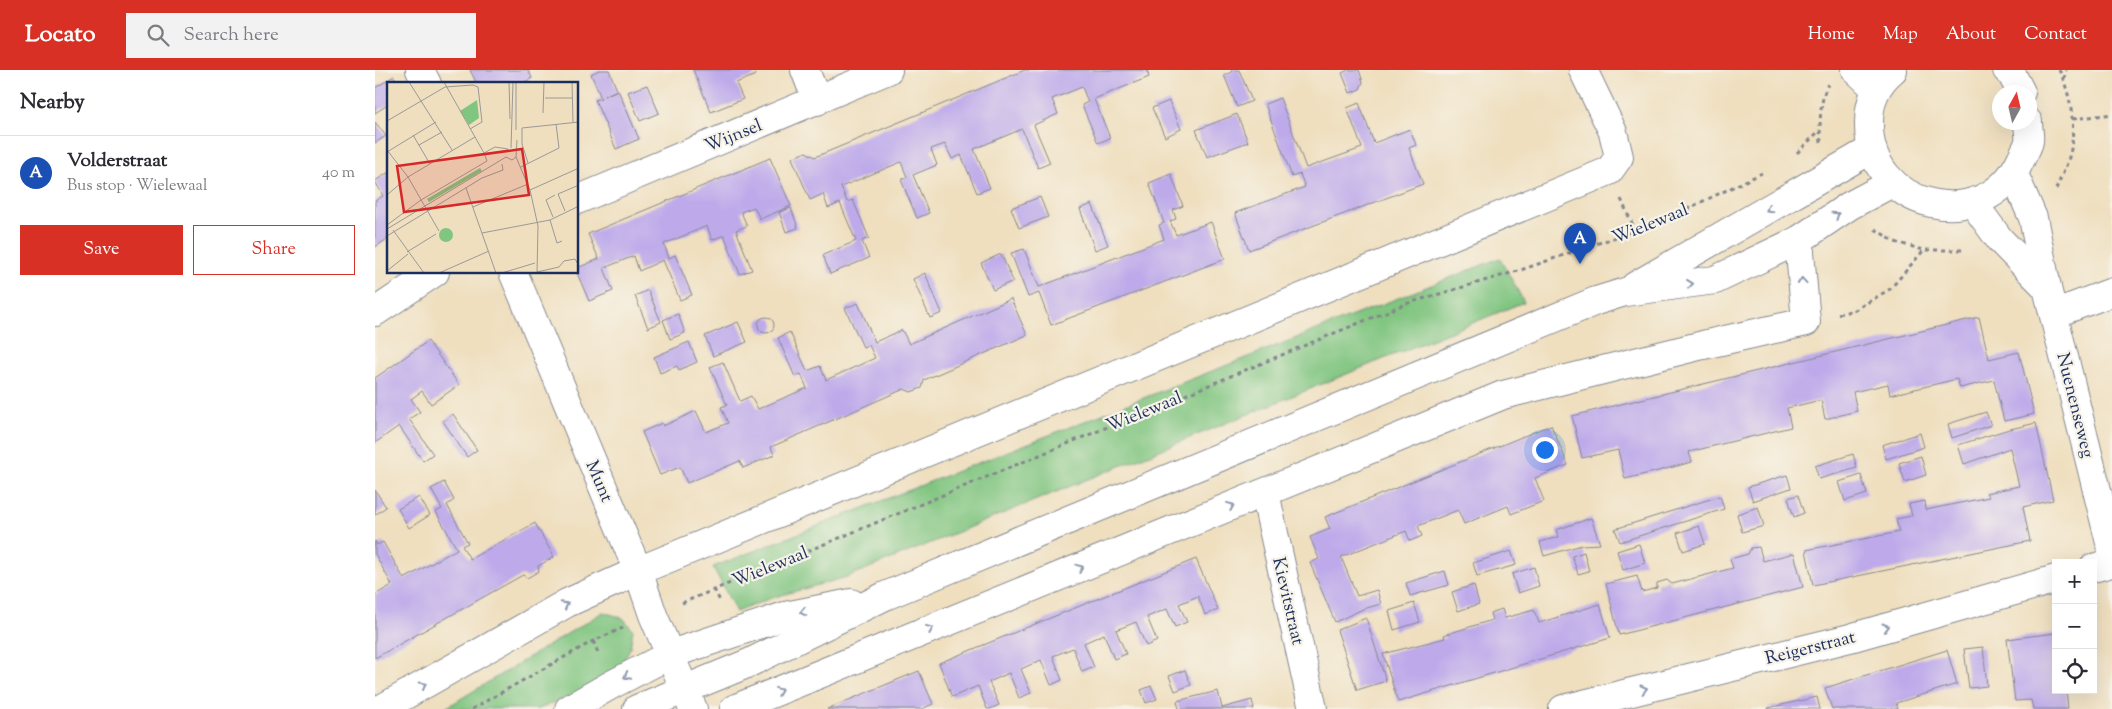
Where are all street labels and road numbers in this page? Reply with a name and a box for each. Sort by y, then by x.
street label: Wijnsel [701,114,766,160]
street label: Wielewaal [1609,198,1693,252]
street label: Nuenenseweg [2048,350,2100,461]
street label: Wielewaal [1103,386,1187,440]
street label: Munt [578,457,619,507]
street label: Wielewaal [729,541,813,595]
street label: Kievitstraat [1264,555,1310,648]
street label: Reigerstraat [1763,625,1858,673]

